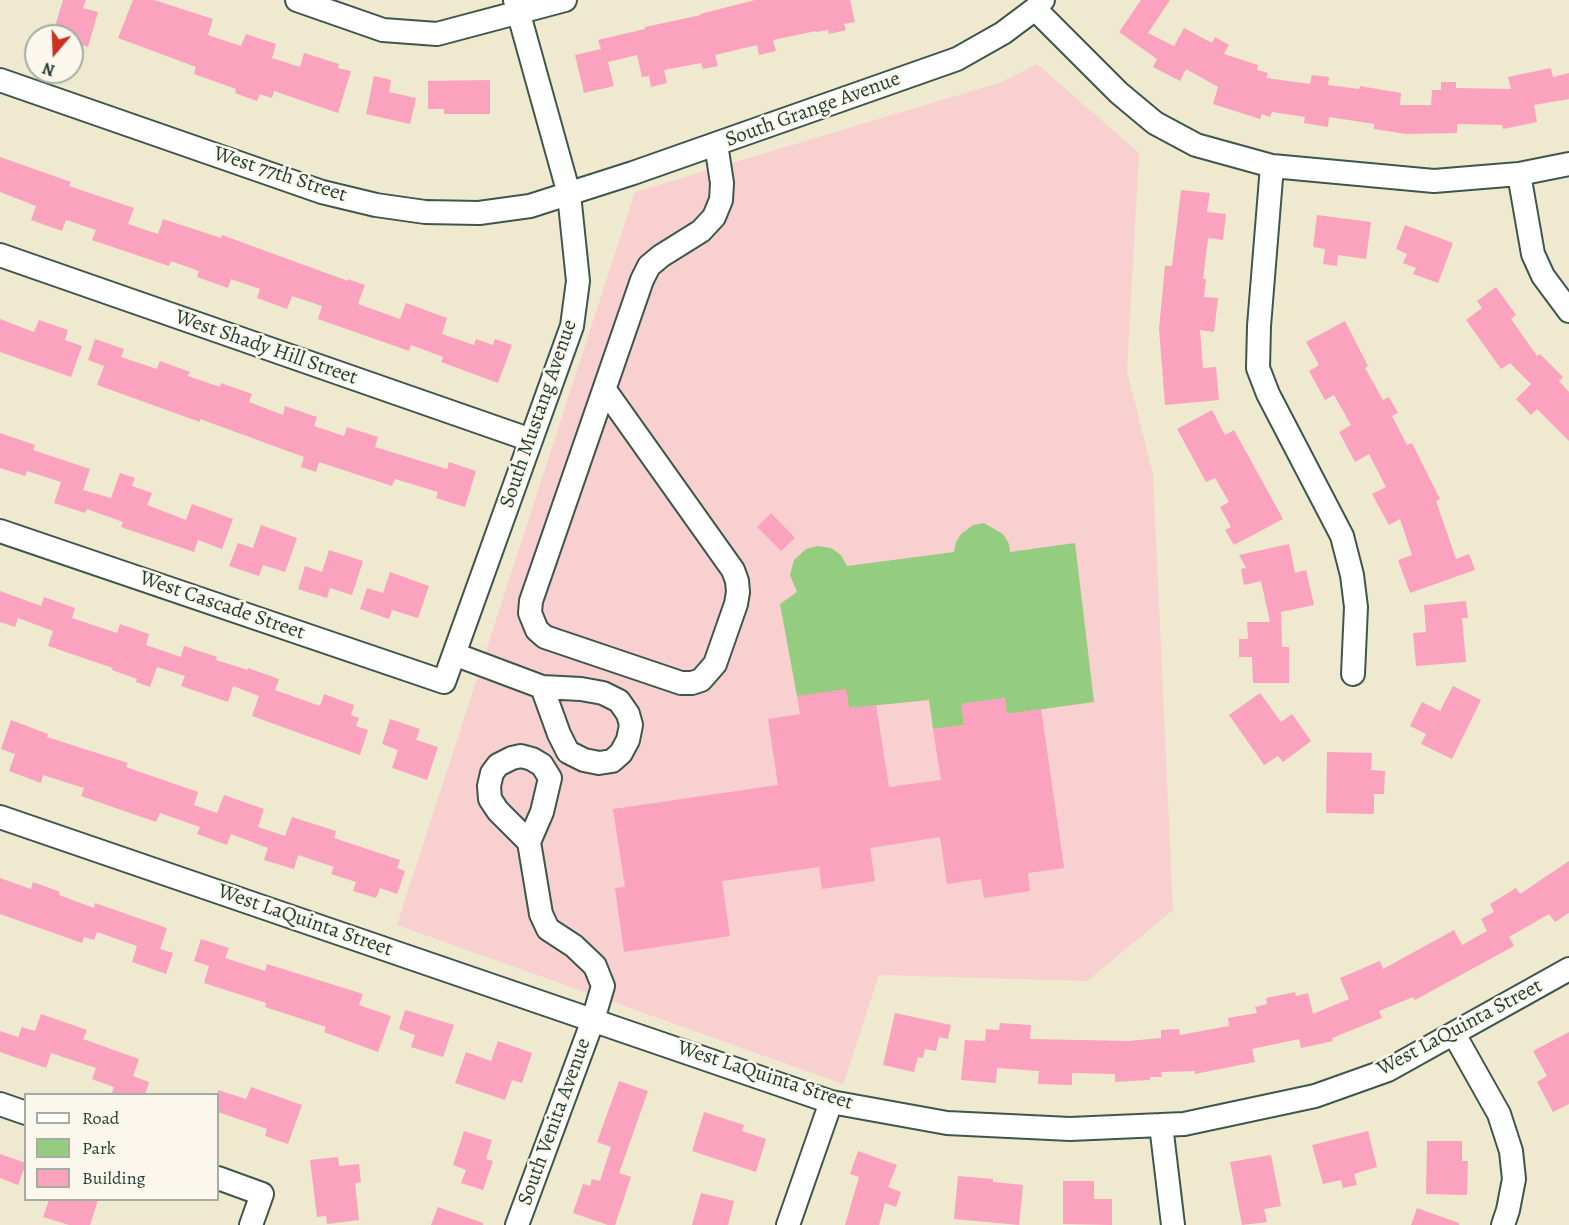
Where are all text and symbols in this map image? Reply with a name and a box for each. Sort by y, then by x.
north arrow [24,24,84,84]
text: N [40,57,58,81]
street label: South Grange Avenue [722,67,904,153]
street label: West 77th Street [210,142,350,208]
street label: West Shady Hill Street [171,305,361,391]
street label: South Mustang Avenue [495,317,583,511]
street label: West Cascade Street [136,566,308,646]
street label: West LaQuinta Street [214,879,396,963]
street label: West LaQuinta Street [1373,974,1547,1082]
street label: South Venita Avenue [513,1035,597,1209]
street label: West LaQuinta Street [674,1036,856,1116]
legend [24,1093,219,1201]
text: Road [82,1106,119,1130]
text: Park [82,1136,116,1160]
text: Building [82,1166,146,1190]

